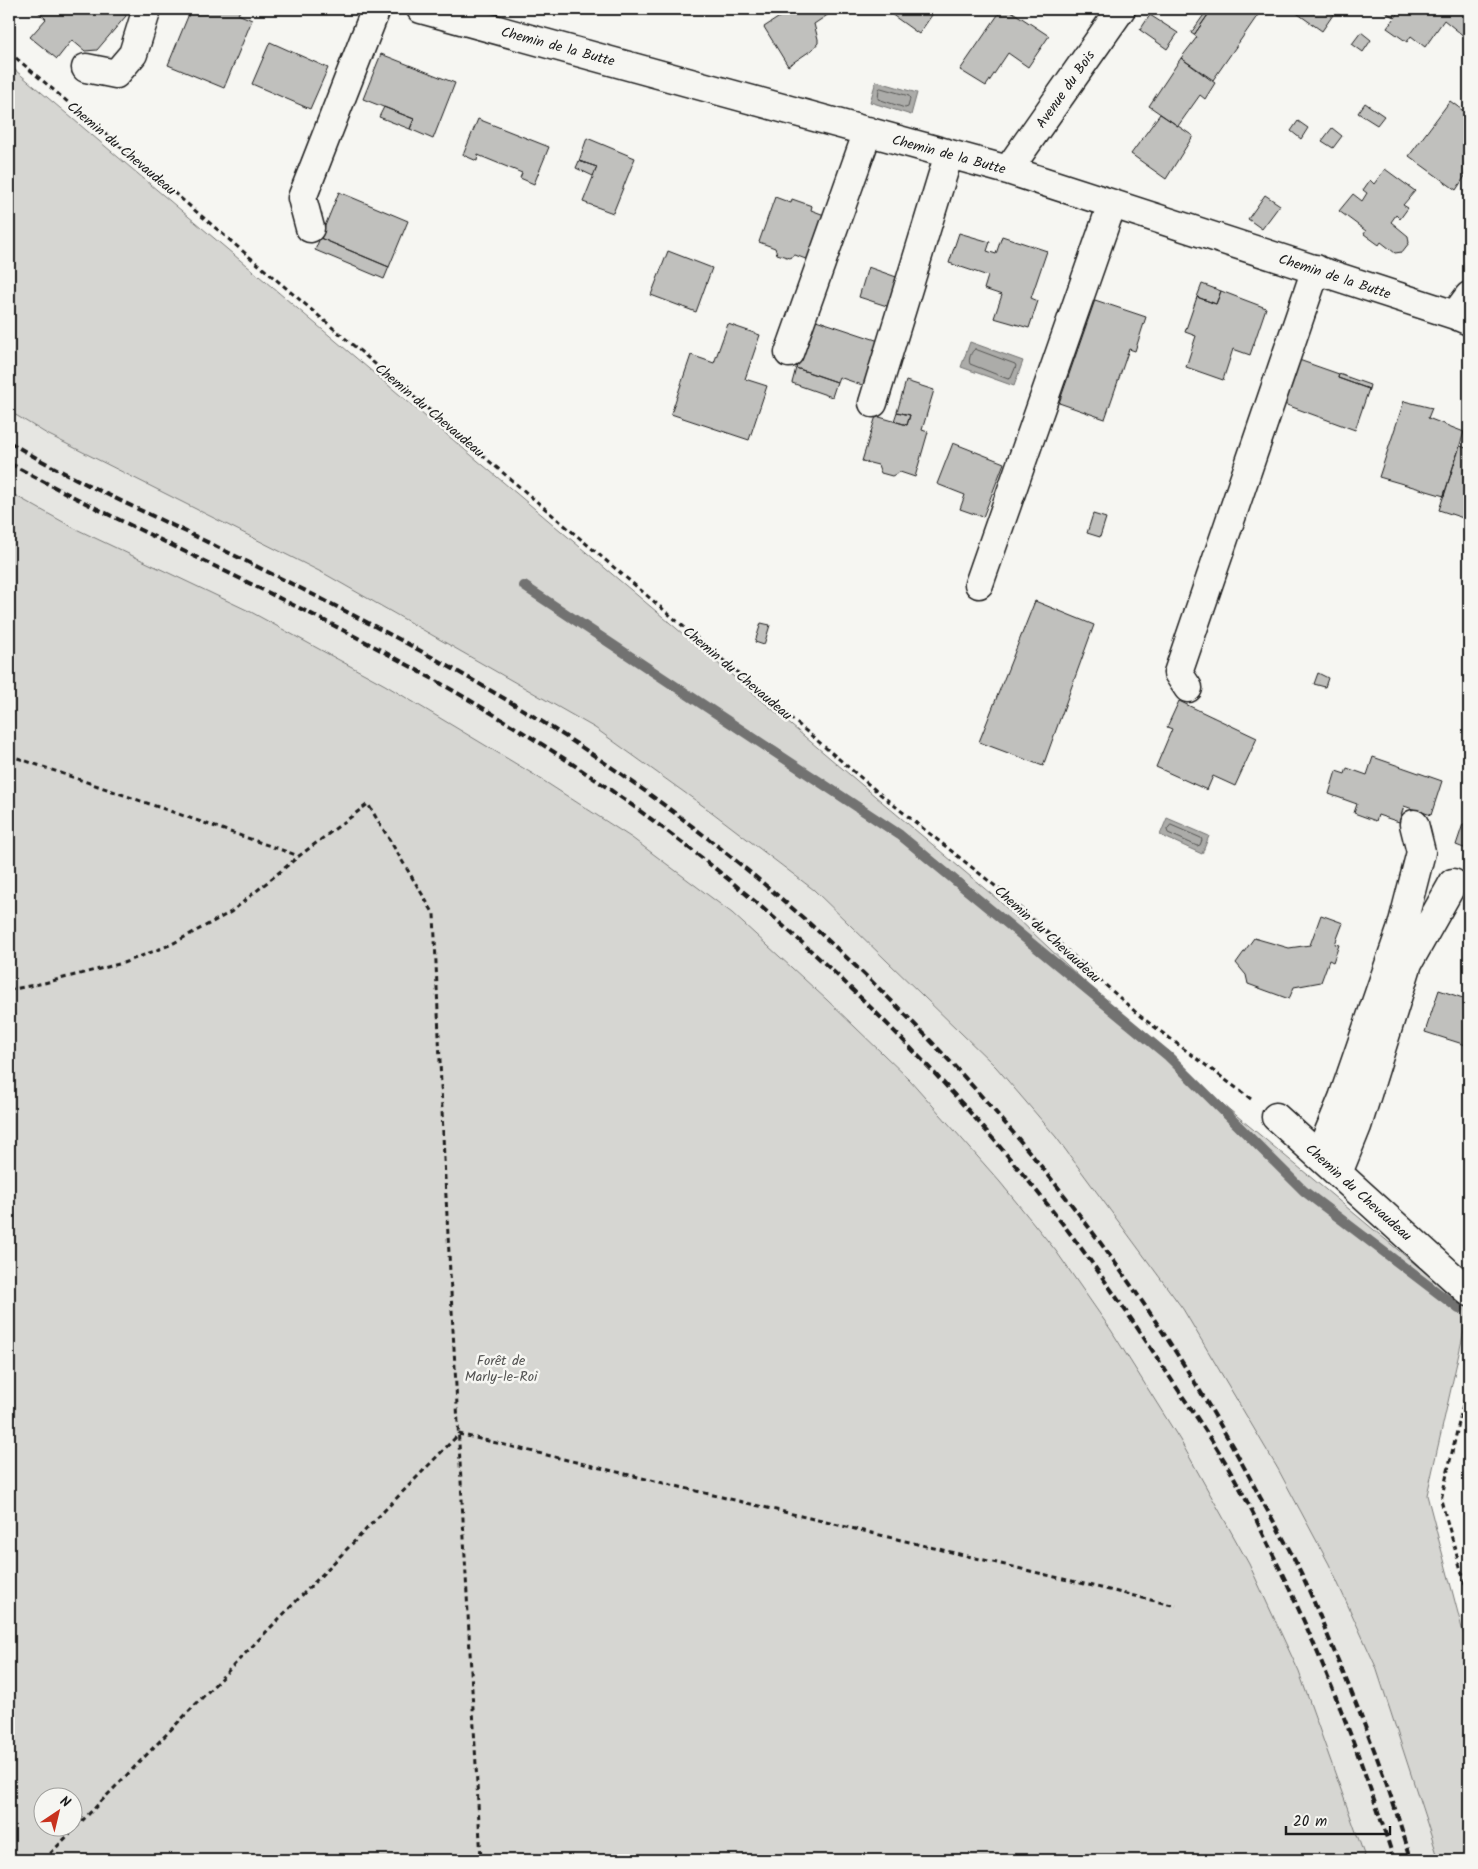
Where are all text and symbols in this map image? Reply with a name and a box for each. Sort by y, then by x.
street label: Chemin de la Butte [498,21,618,73]
street label: Avenue du Bois [1031,46,1101,133]
street label: Chemin du Chevaudeau [62,96,181,201]
street label: Chemin de la Butte [889,129,1009,181]
street label: Chemin de la Butte [1276,248,1394,306]
street label: Chemin du Chevaudeau [370,358,489,463]
street label: Chemin du Chevaudeau [678,621,797,726]
street label: Chemin du Chevaudeau [989,881,1106,989]
street label: Chemin du Chevaudeau [1300,1139,1417,1247]
park label: Forêt de Marly-le-Roi [465,1350,538,1388]
north arrow [32,1786,82,1836]
text: N [55,1791,75,1814]
scale bar [1286,1804,1389,1836]
text: 20 m [1293,1810,1327,1834]

